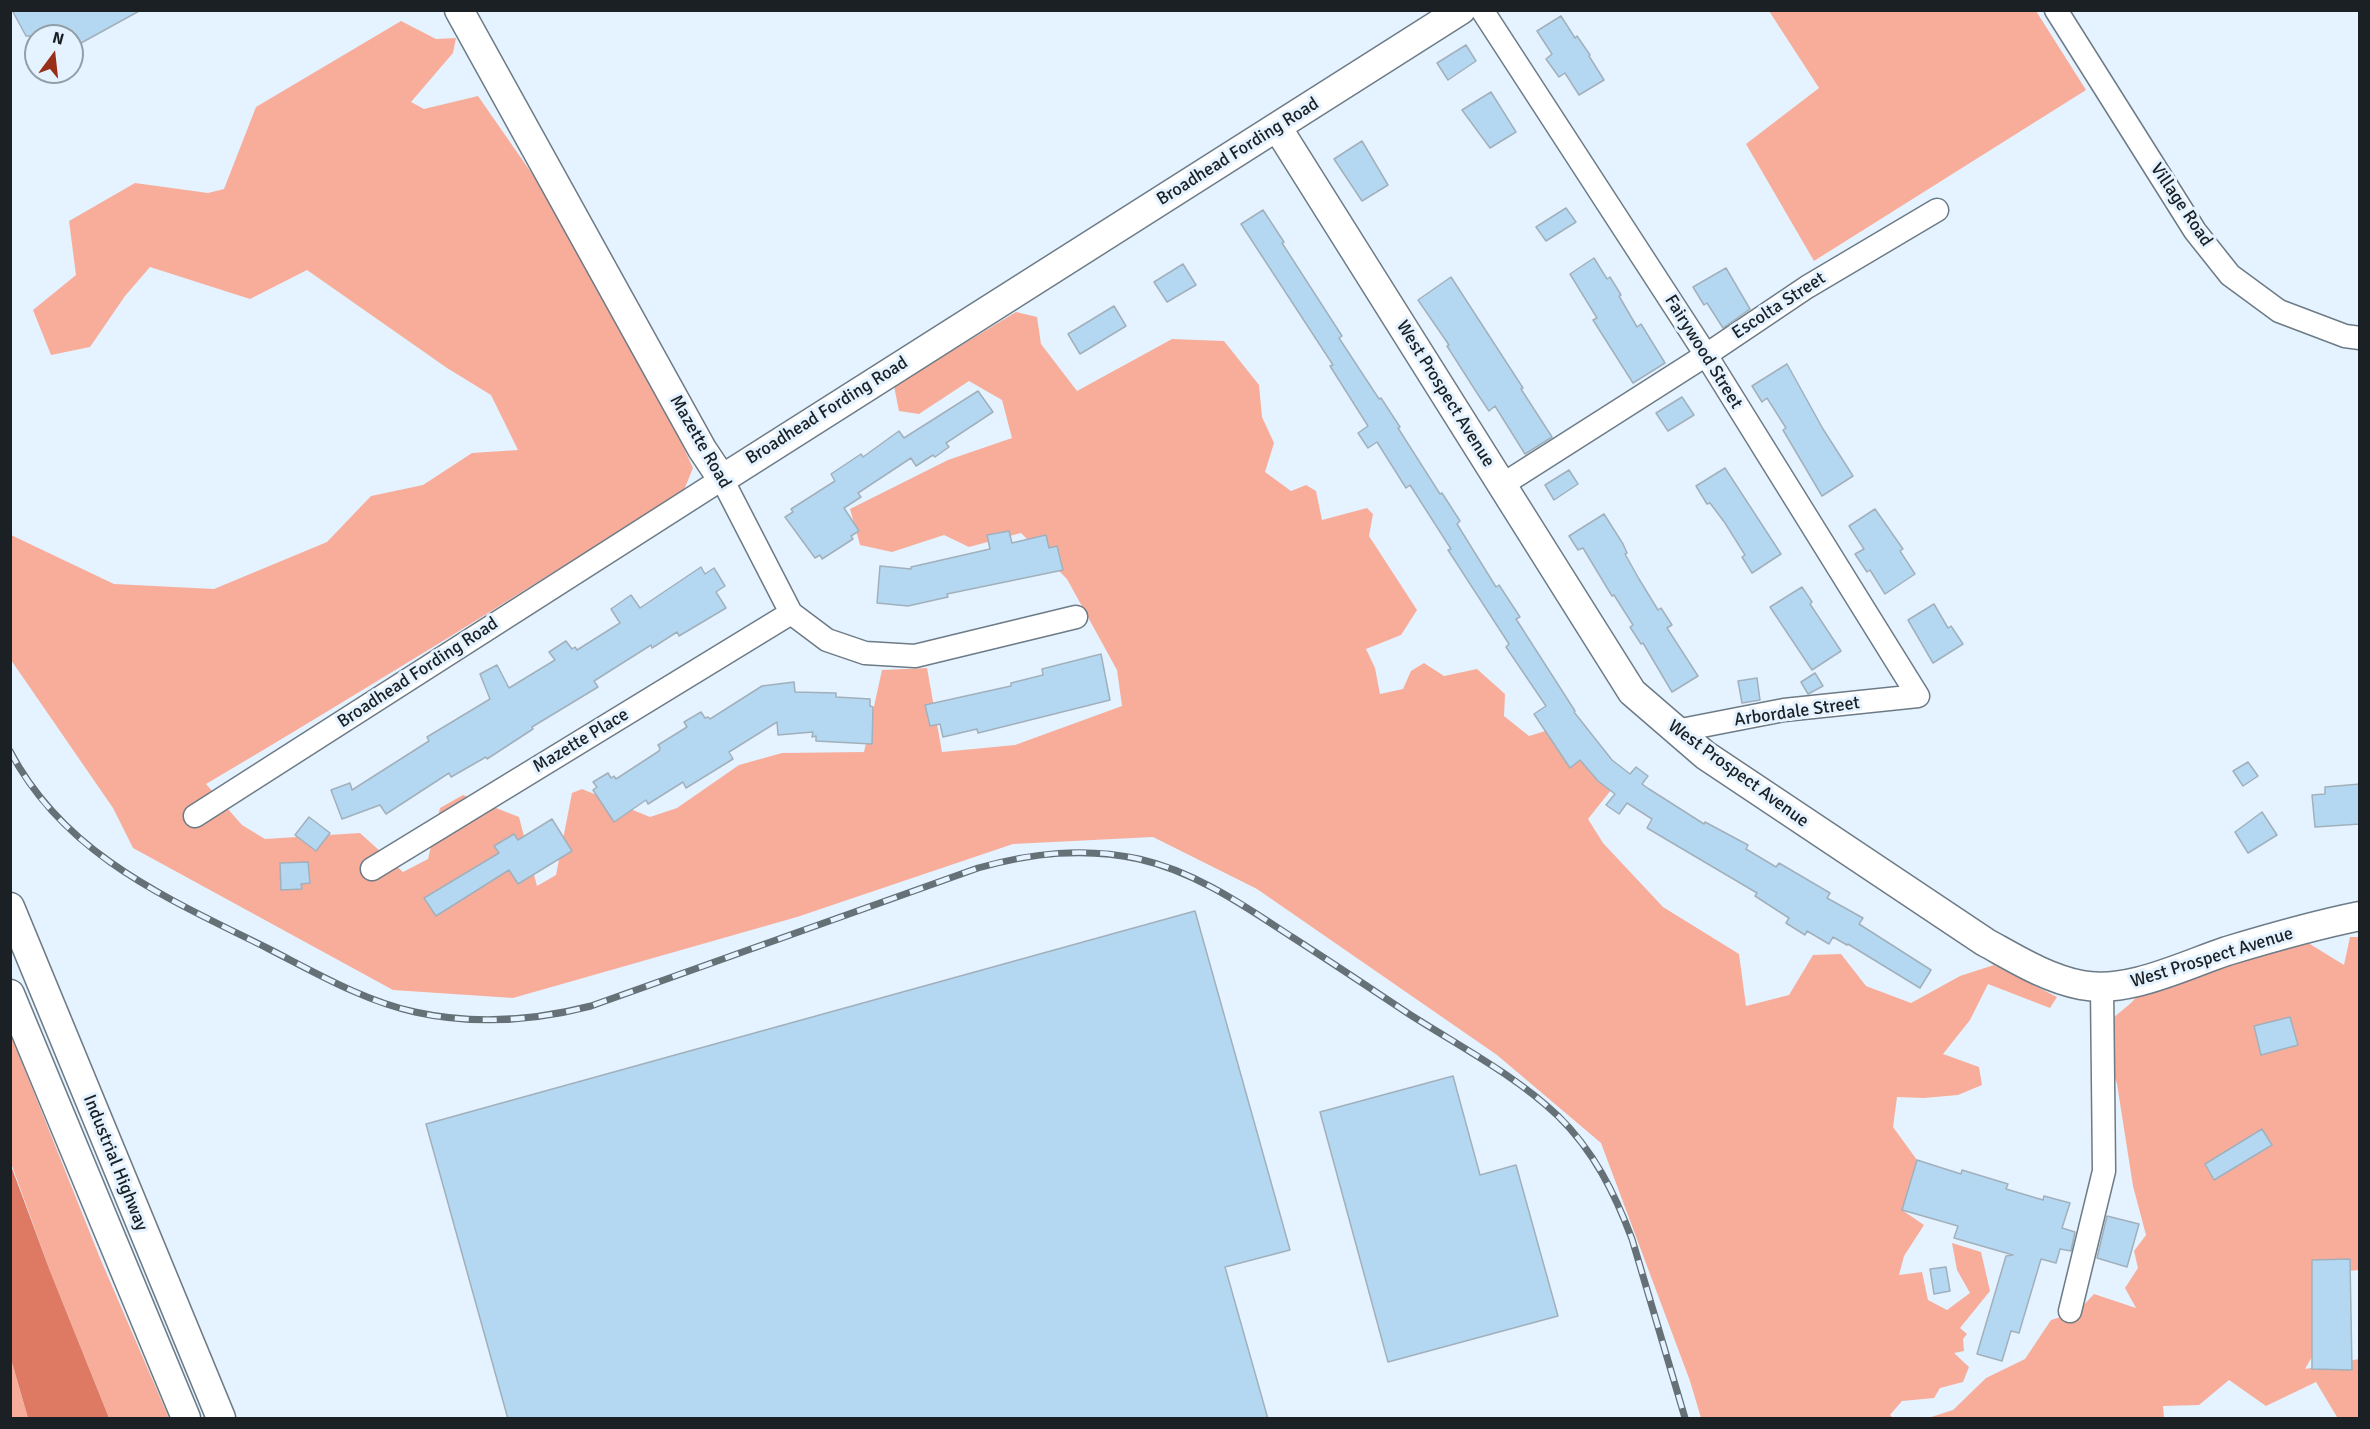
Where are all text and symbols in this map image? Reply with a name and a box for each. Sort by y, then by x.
north arrow [24,24,84,84]
text: N [50,27,66,50]
street label: Broadhead Fording Road [1153,93,1323,211]
street label: Village Road [2145,159,2217,251]
street label: Escolta Street [1728,268,1830,344]
street label: Fairywood Street [1659,291,1747,413]
street label: West Prospect Avenue [1391,317,1499,471]
street label: Broadhead Fording Road [742,352,912,470]
street label: Mazette Road [665,391,735,493]
street label: Broadhead Fording Road [334,613,502,733]
street label: Arbordale Street [1733,692,1861,732]
street label: Mazette Place [529,704,633,778]
street label: West Prospect Avenue [1663,716,1813,832]
street label: West Prospect Avenue [2128,923,2296,993]
street label: Industrial Highway [78,1092,152,1234]

